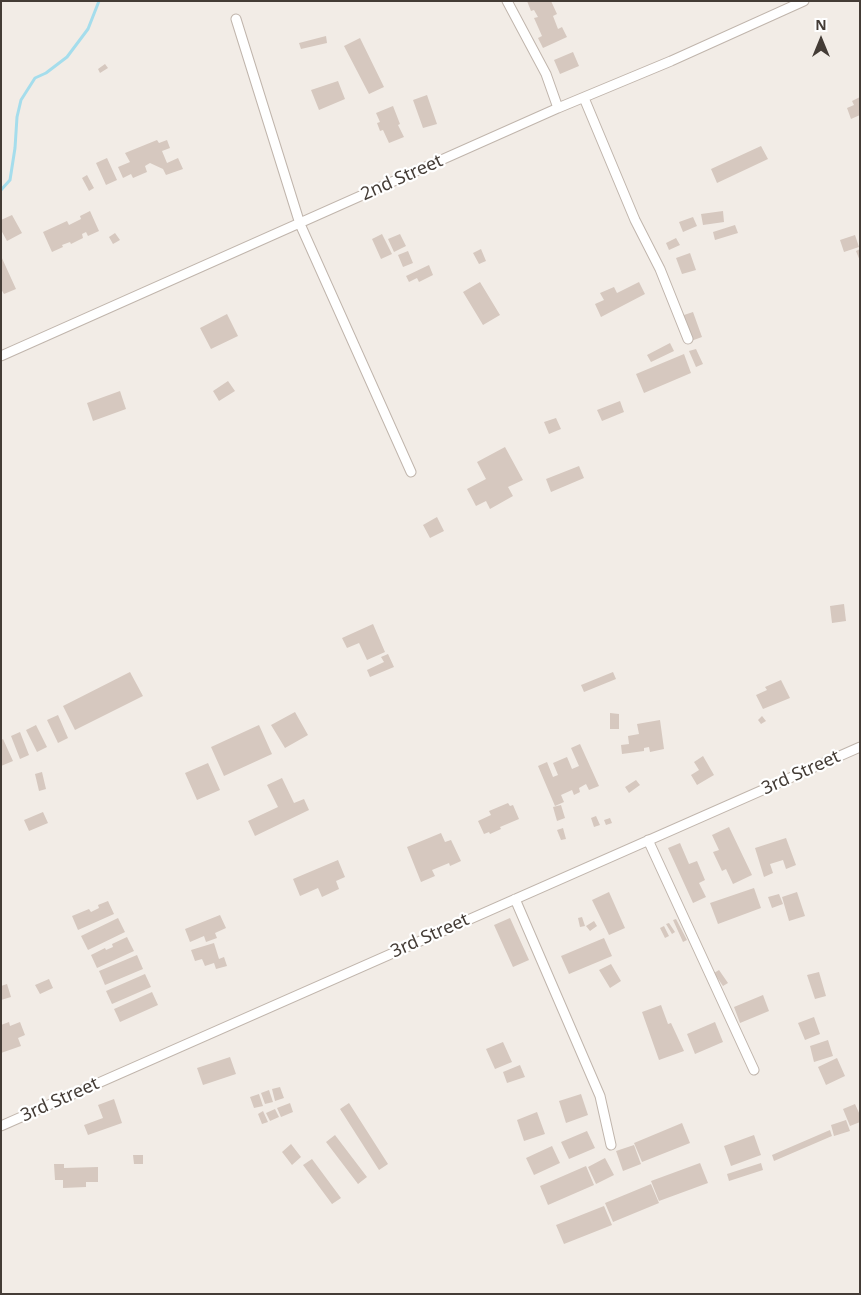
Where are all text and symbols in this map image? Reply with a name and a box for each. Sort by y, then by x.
north arrow [796,15,846,65]
text: N [815,15,827,34]
street label: 2nd Street [358,150,446,206]
street label: 3rd Street [759,746,843,800]
street label: 3rd Street [388,909,472,963]
street label: 3rd Street [18,1073,102,1127]

